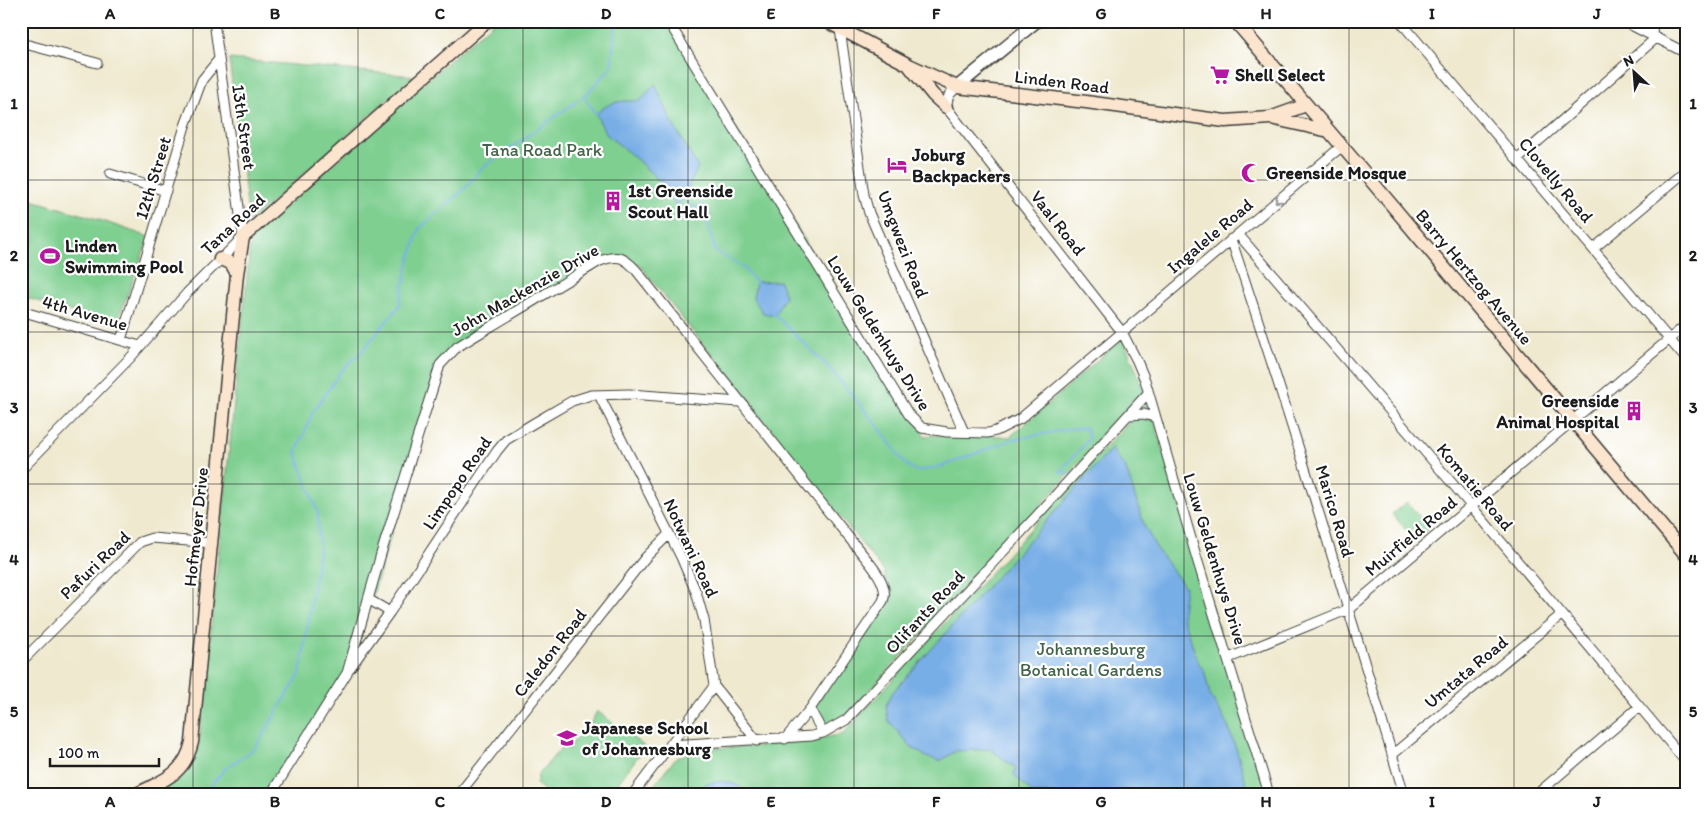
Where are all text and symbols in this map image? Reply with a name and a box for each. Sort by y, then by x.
text: A [104,4,116,23]
text: B [270,4,281,23]
text: C [435,4,446,23]
text: D [601,4,612,23]
text: E [767,4,776,23]
text: F [932,4,941,23]
text: G [1095,4,1107,23]
text: H [1260,4,1272,23]
text: I [1429,4,1435,23]
text: J [1592,4,1601,23]
north arrow [1610,48,1660,98]
text: N [1621,51,1636,70]
supermarket icon: Shell Select [1209,64,1231,86]
place label: Shell Select [1235,64,1325,86]
street label: Linden Road [1013,65,1111,99]
street label: 13th Street [227,83,261,171]
text: 1 [10,94,18,113]
text: 1 [1689,94,1697,113]
street label: Clovelly Road [1514,133,1598,227]
street label: 12th Street [130,134,176,222]
park label: Tana Road Park [482,139,603,161]
place label: Joburg Backpackers [911,144,1010,187]
hotel icon: Joburg Backpackers [886,154,908,176]
mosque icon: Greenside Mosque [1240,162,1262,184]
place label: Greenside Mosque [1266,162,1407,184]
place label: 1st Greenside Scout Hall [628,180,733,223]
street label: Vaal Road [1026,186,1090,260]
street label: Umgwezi Road [872,187,934,301]
street label: Tana Road [196,188,270,259]
building icon: 1st Greenside Scout Hall [602,190,624,212]
street label: Ingalele Road [1163,193,1258,278]
one-way arrow [1275,194,1284,203]
street label: Barry Hertzog Avenue [1411,205,1537,349]
place label: Linden Swimming Pool [65,235,184,278]
street label: John Mackenzie Drive [447,239,603,341]
sports icon: Linden Swimming Pool [39,245,61,267]
text: 2 [10,246,19,265]
text: 2 [1689,246,1698,265]
street label: Louw Geldenhuys Drive [822,251,936,415]
street label: 4th Avenue [40,290,130,336]
place label: Greenside Animal Hospital [1495,390,1620,433]
text: 3 [10,398,19,417]
text: 3 [1689,398,1698,417]
building icon: Greenside Animal Hospital [1623,400,1645,422]
street label: Limpopo Road [418,432,496,534]
street label: Komatie Road [1432,439,1518,535]
street label: Marico Road [1311,462,1360,560]
street label: Hofmeyer Drive [179,466,213,588]
street label: Louw Geldenhuys Drive [1178,470,1252,648]
street label: Muirfield Road [1360,491,1462,581]
street label: Notwani Road [658,495,724,601]
street label: Pafuri Road [55,526,135,604]
text: 4 [9,550,19,569]
text: 4 [1688,550,1698,569]
street label: Olifants Road [881,565,970,658]
street label: Caledon Road [509,604,591,702]
street label: Umtata Road [1420,631,1512,713]
park label: Johannesburg Botanical Gardens [1020,638,1162,681]
text: 5 [10,702,19,721]
text: 5 [1689,702,1698,721]
place label: Japanese School of Johannesburg [581,717,712,760]
school or university icon: Japanese School of Johannesburg [556,727,578,749]
scale bar [50,735,159,767]
text: 100 m [58,744,100,762]
text: A [104,792,116,811]
text: B [270,792,281,811]
text: C [435,792,446,811]
text: D [601,792,612,811]
text: E [767,792,776,811]
text: F [932,792,941,811]
text: G [1095,792,1107,811]
text: H [1260,792,1272,811]
text: I [1429,792,1435,811]
text: J [1592,792,1601,811]

